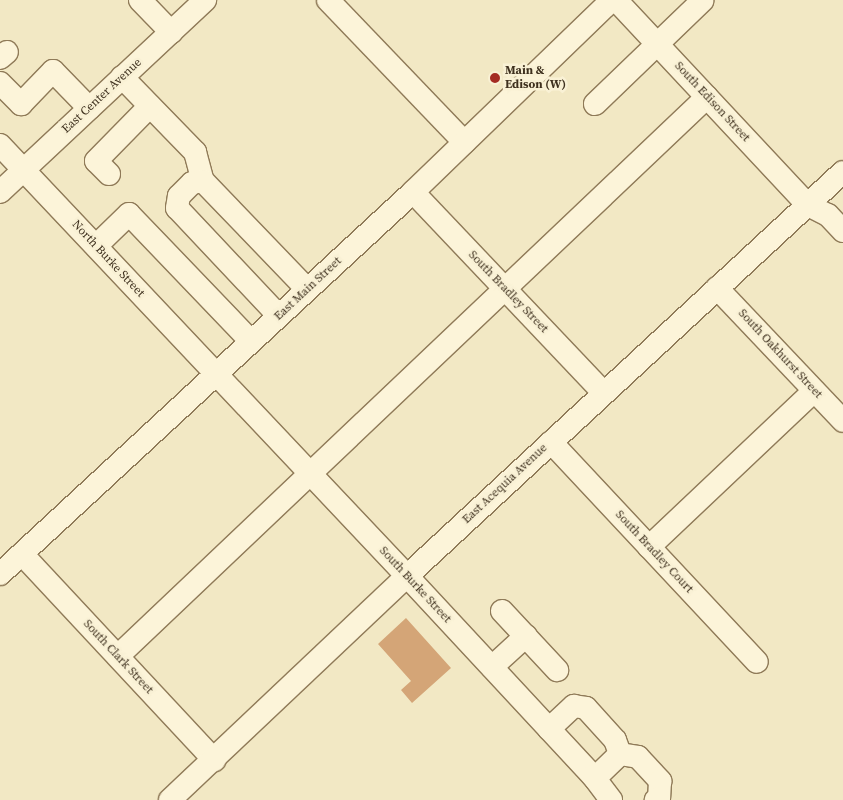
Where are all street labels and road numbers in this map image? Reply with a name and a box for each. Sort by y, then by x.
street label: East Center Avenue [59,55,145,137]
street label: South Edison Street [671,59,753,145]
street label: North Burke Street [69,218,147,300]
street label: South Bradley Street [465,248,551,336]
street label: East Main Street [271,254,345,324]
street label: South Oakhurst Street [735,306,825,402]
street label: East Acequia Avenue [460,441,550,527]
street label: South Bradley Court [612,508,696,596]
street label: South Burke Street [376,544,454,626]
street label: South Clark Street [80,617,156,697]

